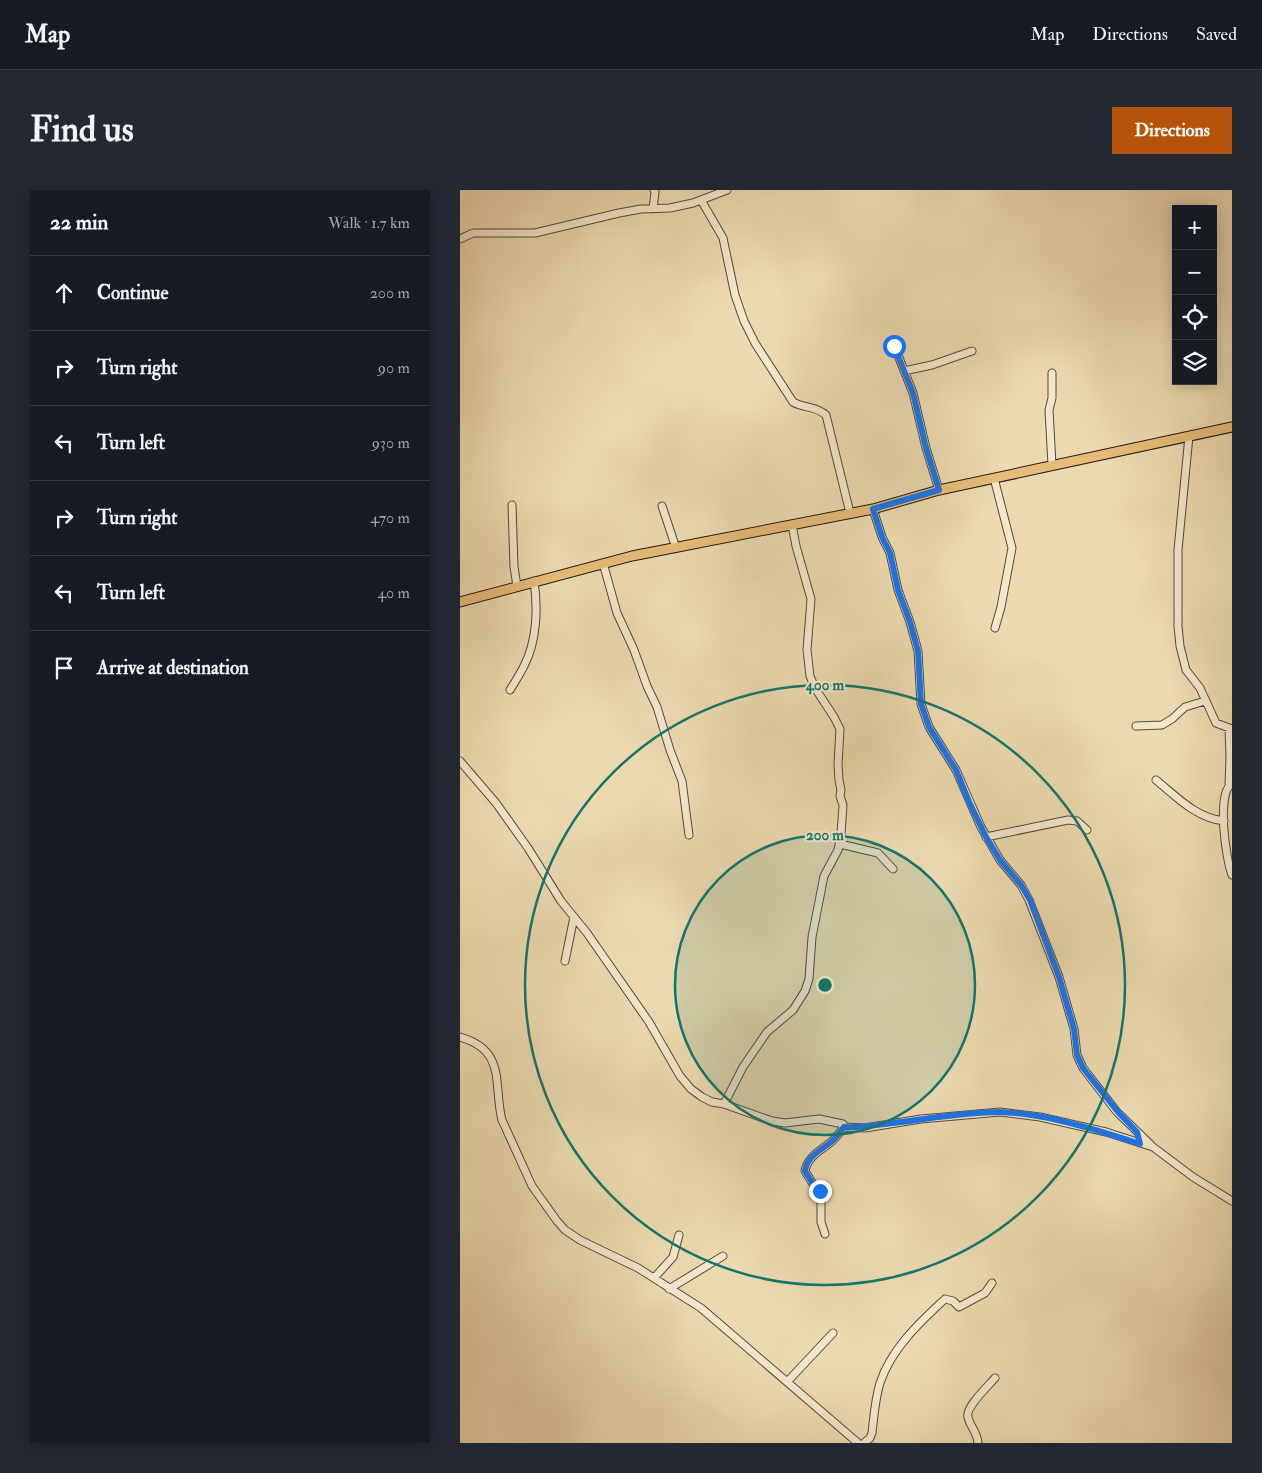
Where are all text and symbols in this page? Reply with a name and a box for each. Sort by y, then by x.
text: Map [25,19,70,50]
text: Map [1031,23,1064,46]
text: Directions [1092,23,1168,46]
text: Saved [1196,23,1237,46]
button: Directions [1112,107,1232,154]
text: Find us [30,108,134,152]
map controls [1172,205,1217,385]
button: + [1172,205,1217,250]
text: 22 min [50,209,108,236]
text: Walk · 1.7 km [328,213,410,233]
button: − [1172,250,1217,295]
icon: ahead [50,279,78,307]
text: Continue [97,281,168,305]
text: 200 m [370,283,410,303]
button: locate [1172,295,1217,340]
route start [883,335,906,358]
button: layers [1172,340,1217,385]
icon: right [50,354,78,382]
text: Turn right [97,356,177,380]
text: 90 m [378,358,410,378]
icon: left [50,429,78,457]
text: Turn left [97,431,165,455]
text: 930 m [372,433,410,453]
icon: right [50,504,78,532]
text: Turn right [97,506,177,530]
text: 470 m [370,508,410,528]
icon: left [50,579,78,607]
text: Turn left [97,581,165,605]
text: 40 m [377,583,410,603]
icon: arrive [50,654,78,682]
text: Arrive at destination [97,656,249,680]
text: 400 m [805,676,844,695]
text: 200 m [806,826,844,845]
centre of rings [816,976,834,994]
route end [809,1180,832,1203]

